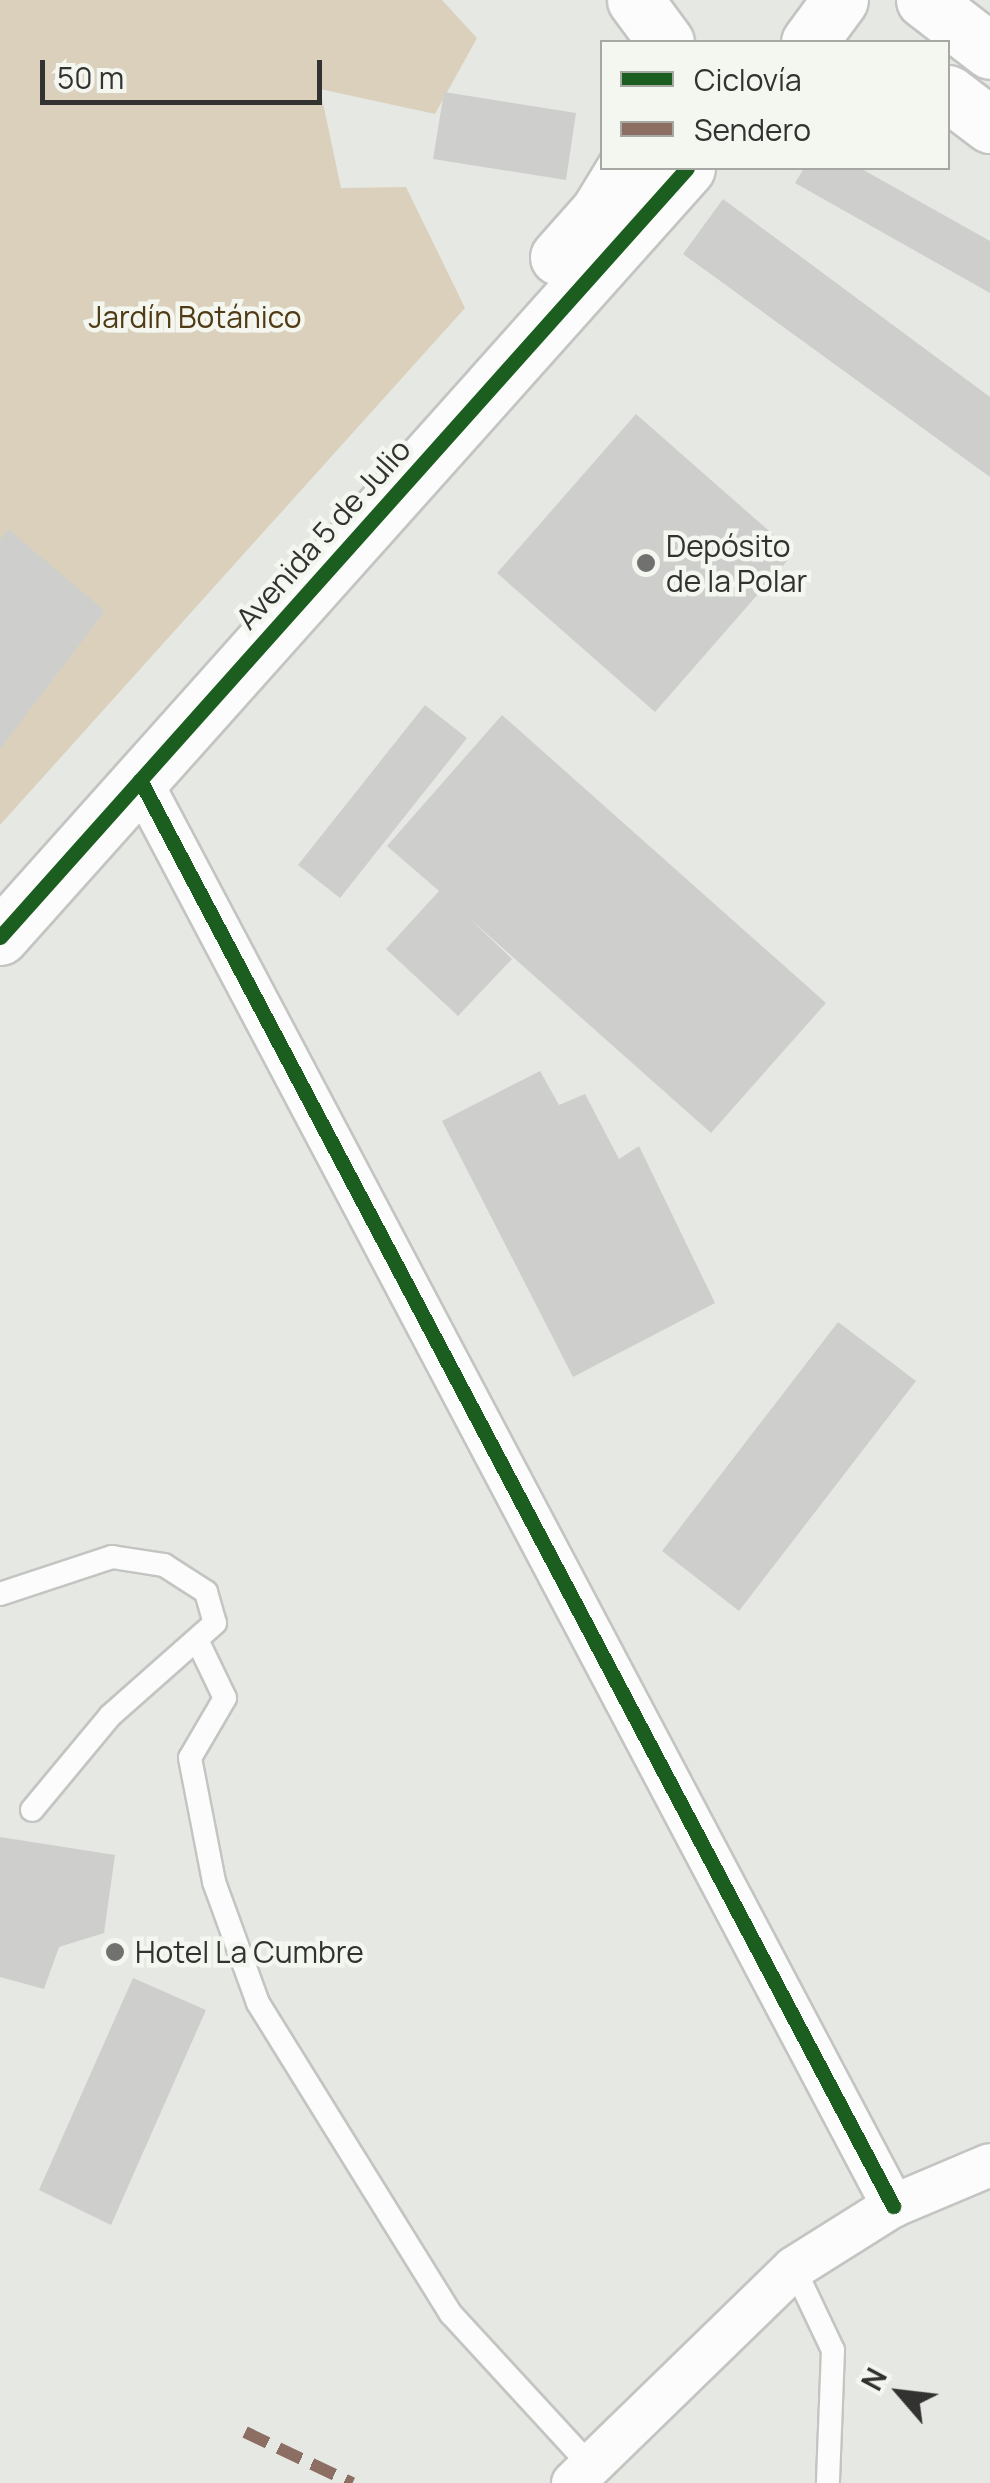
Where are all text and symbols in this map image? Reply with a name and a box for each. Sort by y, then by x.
scale bar [45,40,328,102]
legend [600,40,950,170]
text: 50 m [57,57,124,98]
text: Ciclovía [694,59,802,100]
text: Sendero [694,109,811,150]
park label: Jardín Botánico [88,299,302,335]
street label: Avenida 5 de Julio [228,432,418,636]
place label: Depósito de la Polar [666,528,807,598]
marker: Depósito de la Polar [635,552,657,574]
place label: Hotel La Cumbre [135,1934,364,1970]
marker: Hotel La Cumbre [104,1941,126,1963]
north arrow [850,2343,950,2443]
text: N [852,2361,895,2397]

